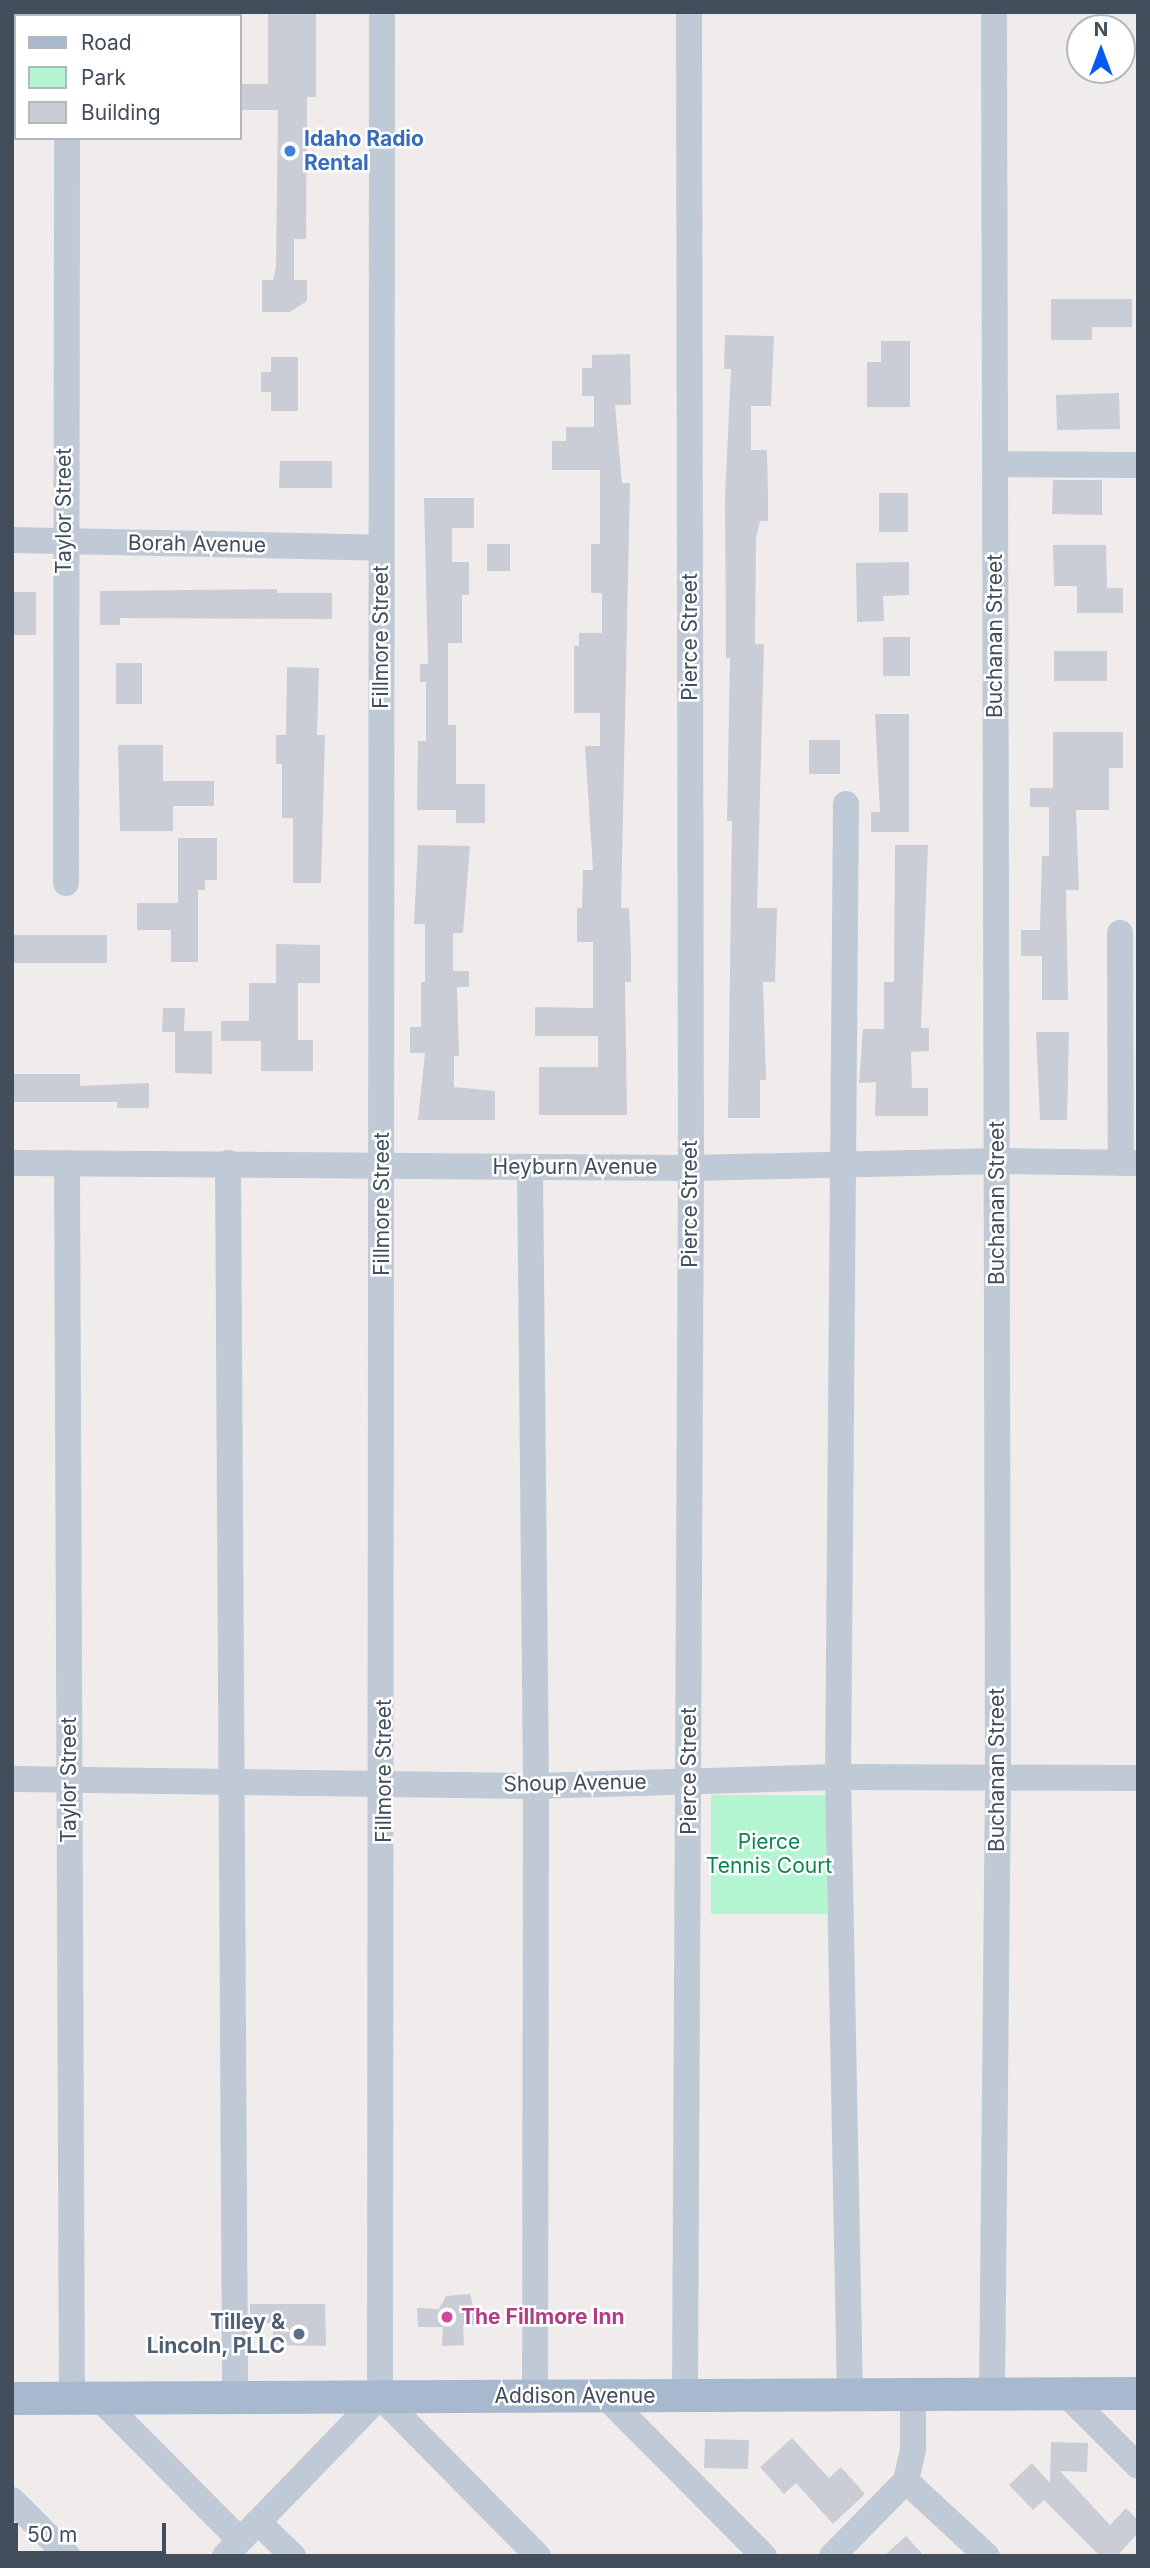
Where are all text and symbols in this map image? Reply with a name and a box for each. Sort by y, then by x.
legend [14,14,242,140]
north arrow [1066,14,1136,84]
text: N [1094,18,1108,41]
text: Road [81,30,132,55]
text: Park [81,65,126,90]
text: Building [81,100,161,125]
place label: Idaho Radio Rental [304,126,424,176]
marker: Idaho Radio Rental [282,143,298,159]
street label: Taylor Street [51,448,77,574]
street label: Borah Avenue [128,530,266,558]
street label: Buchanan Street [982,554,1008,718]
street label: Fillmore Street [368,565,394,709]
street label: Pierce Street [677,573,703,701]
street label: Buchanan Street [984,1121,1010,1285]
street label: Fillmore Street [369,1132,395,1276]
street label: Pierce Street [677,1140,703,1268]
street label: Heyburn Avenue [493,1154,657,1180]
street label: Buchanan Street [984,1688,1010,1852]
street label: Fillmore Street [371,1699,397,1843]
street label: Pierce Street [676,1707,702,1835]
street label: Taylor Street [56,1717,82,1843]
street label: Shoup Avenue [503,1769,647,1797]
park label: Pierce Tennis Court [706,1829,832,1879]
place label: The Fillmore Inn [461,2304,625,2330]
place label: Tilley & Lincoln, PLLC [146,2309,285,2359]
marker: The Fillmore Inn [439,2309,455,2325]
marker: Tilley & Lincoln, PLLC [291,2326,307,2342]
street label: Addison Avenue [494,2383,656,2409]
scale bar [18,2508,170,2552]
text: 50 m [27,2522,77,2547]

